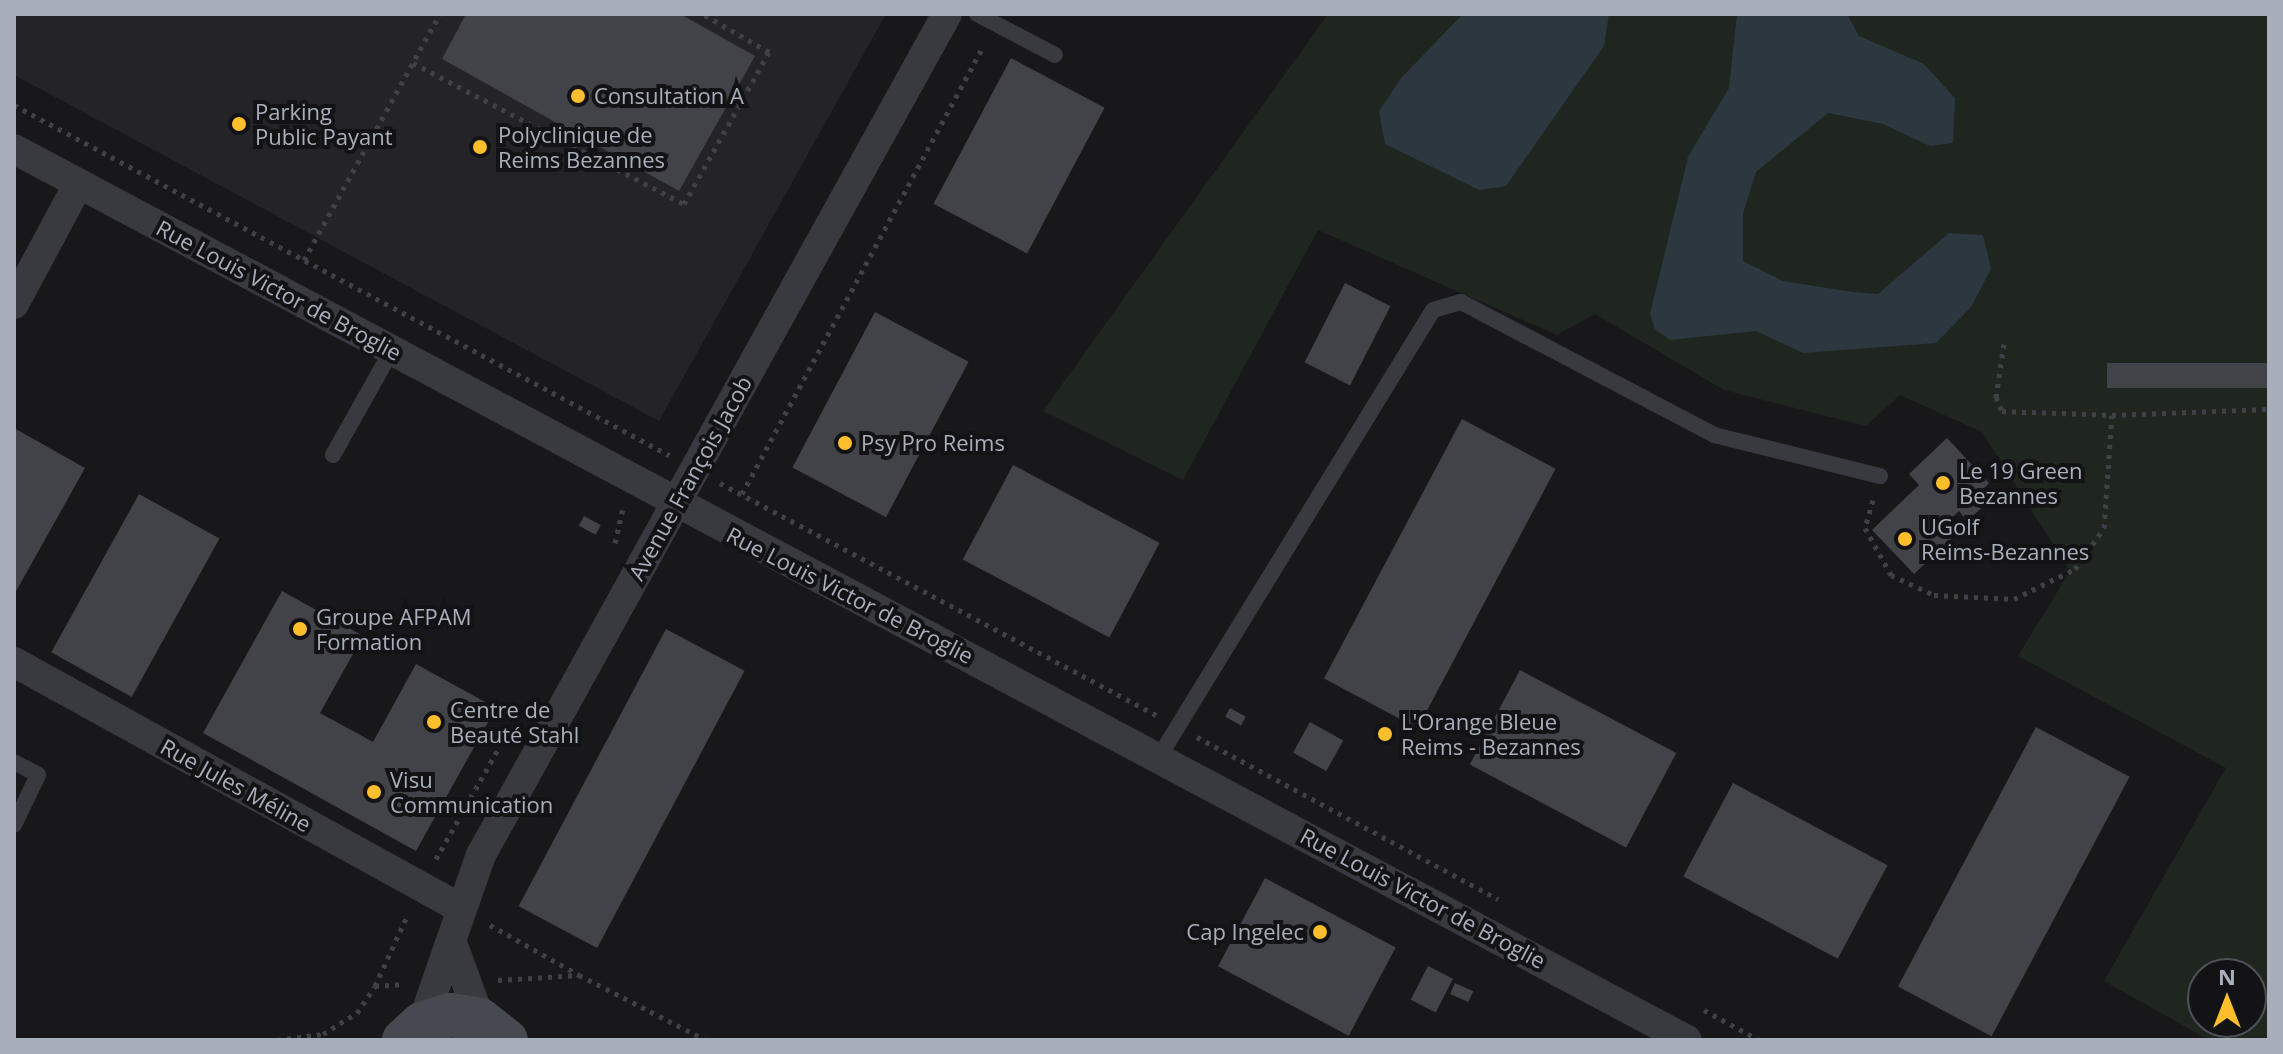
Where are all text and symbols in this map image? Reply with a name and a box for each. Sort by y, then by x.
place label: Consultation A [594,83,744,109]
marker: Consultation A [569,87,587,105]
place label: Parking Public Payant [255,98,393,150]
marker: Parking Public Payant [230,115,248,133]
place label: Polyclinique de Reims Bezannes [498,121,665,172]
marker: Polyclinique de Reims Bezannes [469,136,491,158]
street label: Rue Louis Victor de Broglie [152,214,406,366]
street label: Avenue François Jacob [623,371,757,585]
place label: Psy Pro Reims [861,430,1005,456]
marker: Psy Pro Reims [836,434,854,452]
place label: Le 19 Green Bezannes [1959,457,2083,508]
marker: Le 19 Green Bezannes [1934,474,1952,492]
place label: UGolf Reims-Bezannes [1921,513,2089,564]
street label: Rue Louis Victor de Broglie [722,521,978,669]
marker: UGolf Reims-Bezannes [1896,530,1914,548]
place label: Groupe AFPAM Formation [316,603,471,654]
marker: Groupe AFPAM Formation [291,620,309,638]
place label: Centre de Beauté Stahl [450,696,579,748]
place label: L'Orange Bleue Reims - Bezannes [1401,708,1581,760]
marker: Centre de Beauté Stahl [425,713,443,731]
marker: L'Orange Bleue Reims - Bezannes [1376,725,1394,743]
street label: Rue Jules Méline [156,733,316,837]
place label: Visu Communication [390,766,553,818]
marker: Visu Communication [365,783,383,801]
street label: Rue Louis Victor de Broglie [1296,822,1550,974]
place label: Cap Ingelec [1186,919,1304,945]
marker: Cap Ingelec [1311,923,1329,941]
north arrow [2187,958,2267,1038]
text: N [2218,961,2236,991]

